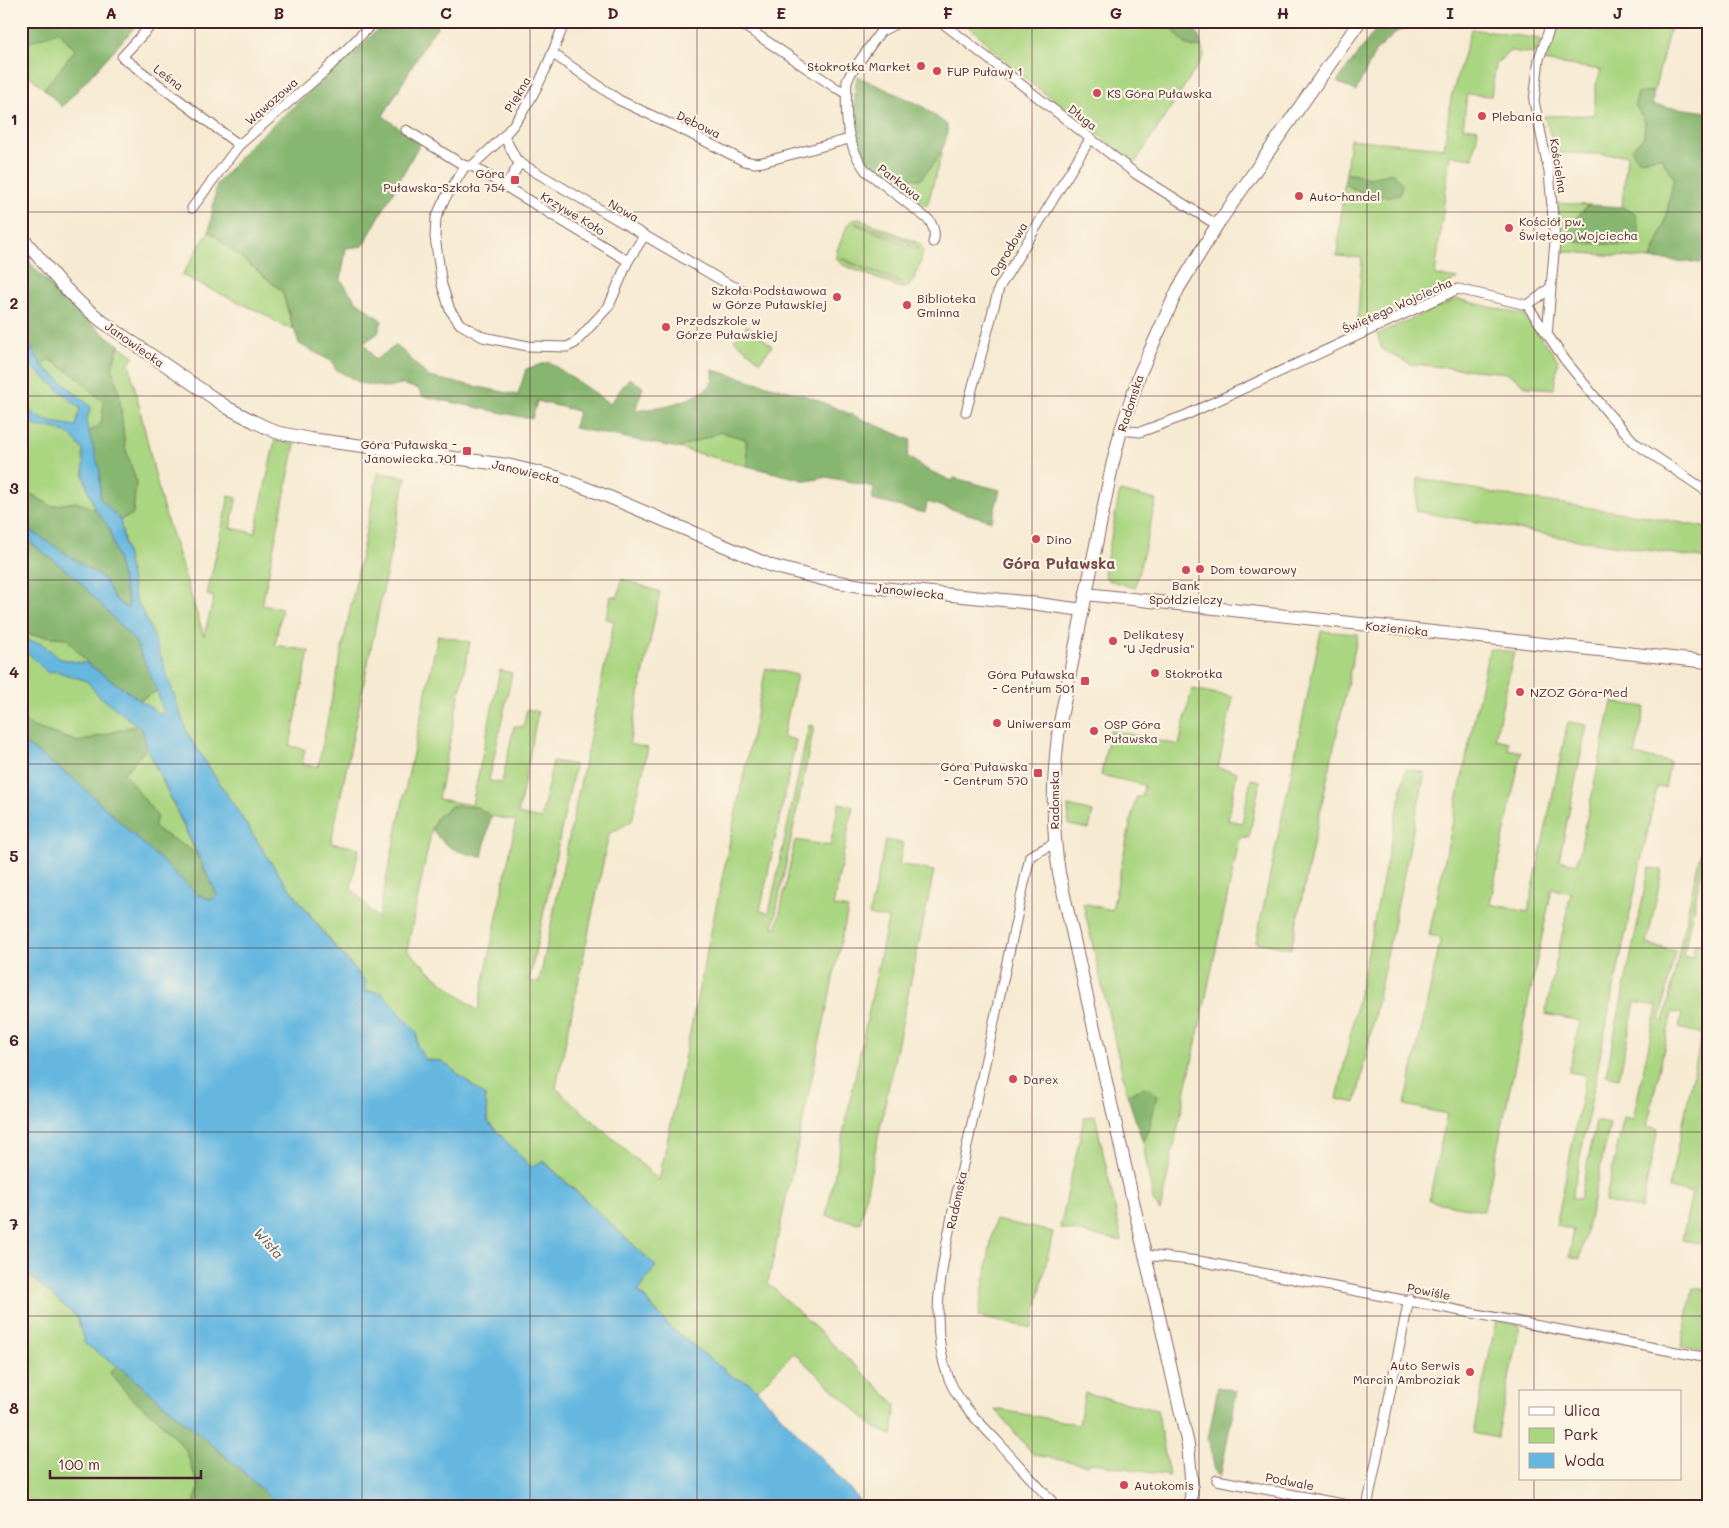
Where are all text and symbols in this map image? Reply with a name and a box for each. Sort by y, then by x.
text: A [105,2,117,23]
text: B [274,2,284,23]
text: C [440,2,452,23]
text: D [607,2,619,23]
text: E [776,2,786,23]
text: F [943,2,953,23]
text: G [1110,2,1122,23]
text: H [1277,2,1289,23]
text: I [1446,2,1454,23]
text: J [1613,2,1623,23]
place label: Stokrotka Market [807,58,911,74]
street label: Leśna [151,60,187,94]
marker: Stokrotka Market [915,60,927,72]
place label: FUP Puławy 1 [947,63,1023,79]
marker: FUP Puławy 1 [931,65,943,77]
street label: Piękna [500,73,534,115]
street label: Wąwozowa [241,74,301,128]
place label: KS Góra Puławska [1107,85,1212,101]
marker: KS Góra Puławska [1091,87,1103,99]
street label: Długa [1065,101,1101,133]
street label: Dębowa [674,106,724,142]
text: 1 [10,108,18,129]
place label: Plebania [1492,108,1543,124]
marker: Plebania [1476,110,1488,122]
street label: Kościelna [1547,137,1571,195]
street label: Parkowa [875,160,925,204]
place label: Góra Puławska-Szkoła 754 [383,165,505,195]
marker: Góra Puławska-Szkoła 754 [509,174,521,186]
street label: Krzywe Koło [538,188,608,238]
place label: Auto-handel [1309,188,1380,204]
marker: Auto-handel [1293,190,1305,202]
street label: Nowa [606,195,642,225]
place label: Kościół pw. Świętego Wojciecha [1519,213,1638,243]
street label: Ogrodowa [985,219,1031,279]
marker: Kościół pw. Świętego Wojciecha [1503,222,1515,234]
street label: Świętego Wojciecha [1339,274,1455,336]
place label: Szkoła Podstawowa w Górze Puławskiej [711,282,827,312]
place label: Biblioteka Gminna [917,290,976,320]
marker: Szkoła Podstawowa w Górze Puławskiej [831,291,843,303]
text: 2 [10,292,19,313]
marker: Biblioteka Gminna [901,299,913,311]
place label: Przedszkole w Górze Puławskiej [676,312,778,342]
street label: Janowiecka [102,318,168,370]
marker: Przedszkole w Górze Puławskiej [660,321,672,333]
street label: Radomska [1113,372,1147,434]
place label: Góra Puławska - Janowiecka 701 [361,436,457,466]
marker: Góra Puławska - Janowiecka 701 [461,445,473,457]
street label: Janowiecka [491,455,561,487]
text: 3 [9,477,19,498]
place label: Dino [1046,531,1072,547]
marker: Dino [1030,533,1042,545]
district label: Góra Puławska [1003,553,1115,573]
place label: Dom towarowy [1210,561,1297,577]
marker: Dom towarowy [1194,563,1206,575]
marker: Bank Spółdzielczy [1180,564,1192,576]
place label: Bank Spółdzielczy [1149,577,1223,607]
street label: Janowiecka [875,579,945,603]
street label: Kozienicka [1365,617,1429,639]
place label: Delikatesy "U Jędrusia" [1123,626,1195,656]
marker: Delikatesy "U Jędrusia" [1107,635,1119,647]
text: 4 [9,661,19,682]
place label: Stokrotka [1165,665,1223,681]
place label: Góra Puławska - Centrum 501 [988,666,1075,696]
marker: Stokrotka [1149,667,1161,679]
marker: Góra Puławska - Centrum 501 [1079,675,1091,687]
place label: NZOZ Góra-Med [1530,684,1628,700]
marker: NZOZ Góra-Med [1514,686,1526,698]
place label: Uniwersam [1007,715,1071,731]
place label: OSP Góra Puławska [1104,716,1161,746]
marker: Uniwersam [991,717,1003,729]
marker: OSP Góra Puławska [1088,725,1100,737]
place label: Góra Puławska - Centrum 570 [941,758,1029,788]
marker: Góra Puławska - Centrum 570 [1032,767,1044,779]
street label: Radomska [1046,770,1062,830]
text: 5 [9,845,19,866]
text: 6 [9,1029,19,1050]
place label: Darex [1023,1071,1058,1087]
marker: Darex [1007,1073,1019,1085]
street label: Radomska [942,1169,970,1231]
text: 7 [10,1213,19,1234]
water label: Wisła [250,1223,288,1263]
street label: Powiśle [1406,1279,1452,1303]
place label: Auto Serwis Marcin Ambroziak [1353,1357,1460,1387]
marker: Auto Serwis Marcin Ambroziak [1464,1366,1476,1378]
legend [1519,1390,1682,1480]
text: 8 [9,1397,19,1418]
text: Ulica [1564,1400,1601,1420]
text: Park [1564,1424,1598,1444]
scale bar [50,1448,201,1480]
text: Woda [1564,1450,1605,1470]
text: 100 m [58,1454,100,1474]
street label: Podwale [1264,1468,1316,1494]
place label: Autokomis [1134,1477,1194,1493]
marker: Autokomis [1118,1479,1130,1491]

